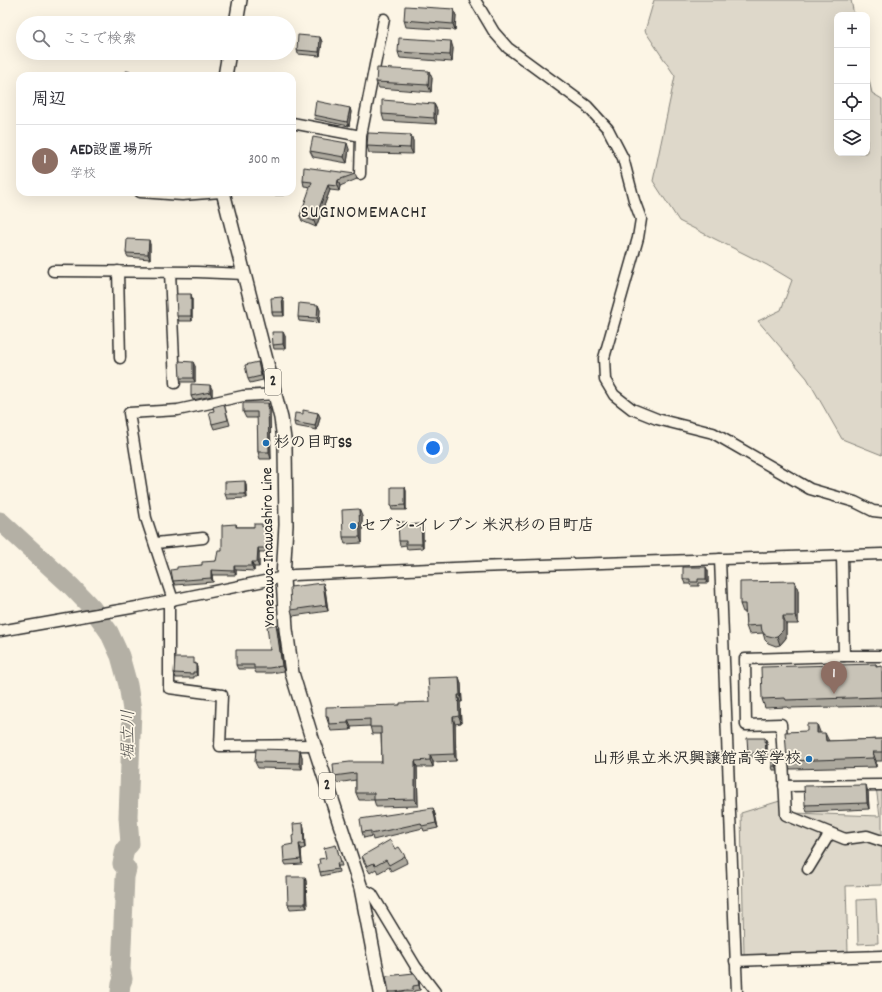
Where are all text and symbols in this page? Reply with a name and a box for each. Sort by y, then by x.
map controls [834,12,870,156]
button: + [834,12,870,48]
search box [16,16,296,60]
icon: search [30,27,52,49]
text: ここで検索 [62,29,137,51]
button: − [834,48,870,84]
button: locate [834,84,870,120]
text: 周辺 [32,89,66,113]
button: layers [834,120,870,156]
text: AED設置場所 [70,140,153,162]
text: 1 [44,151,46,170]
text: 300 m [248,151,280,170]
text: 学校 [70,165,96,184]
district label: SUGINOMEMACHI [301,201,427,226]
road number: 2 [265,369,281,395]
place label: 杉の目町SS [274,432,352,455]
marker: 杉の目町SS [261,438,271,448]
your location [423,438,443,458]
street label: Yonezawa-Inawashiro Line [256,467,282,627]
place label: セブン-イレブン 米沢杉の目町店 [361,515,594,538]
marker: セブン-イレブン 米沢杉の目町店 [348,521,358,531]
pin: 1 [821,661,847,694]
water label: 堀立川 [118,710,142,761]
place label: 山形県立米沢興譲館高等学校 [593,748,801,771]
marker: 山形県立米沢興譲館高等学校 [804,754,814,764]
road number: 2 [319,773,335,799]

